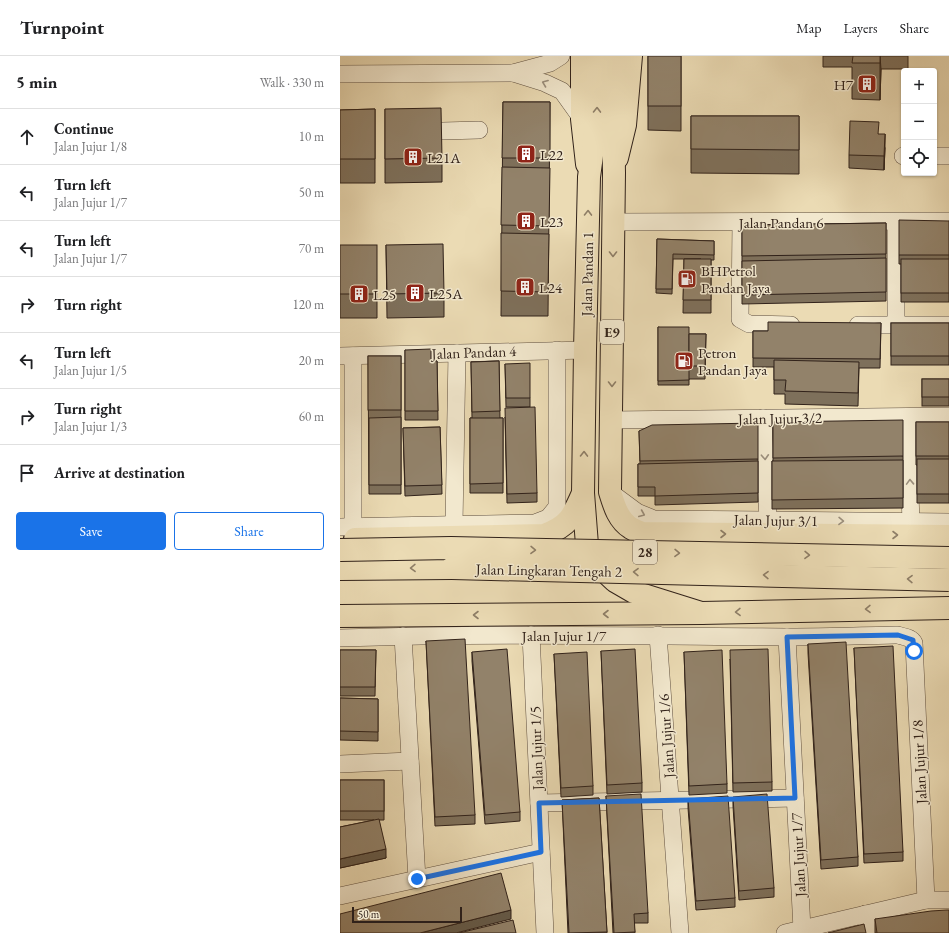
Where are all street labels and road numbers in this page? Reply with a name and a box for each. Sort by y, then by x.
street label: Jalan Pandan 6 [737,213,823,232]
street label: Jalan Pandan 1 [577,231,597,319]
road number: E9 [600,320,624,344]
street label: Jalan Pandan 4 [429,341,517,363]
street label: Jalan Jujur 3/2 [736,408,823,428]
street label: Jalan Jujur 3/1 [732,510,818,530]
road number: 28 [633,540,657,564]
street label: Jalan Lingkaran Tengah 2 [474,559,623,581]
street label: Jalan Jujur 1/7 [520,626,607,645]
street label: Jalan Jujur 1/6 [654,693,679,781]
street label: Jalan Jujur 1/5 [525,706,547,792]
street label: Jalan Jujur 1/8 [907,719,931,807]
street label: Jalan Jujur 1/7 [786,812,810,900]

